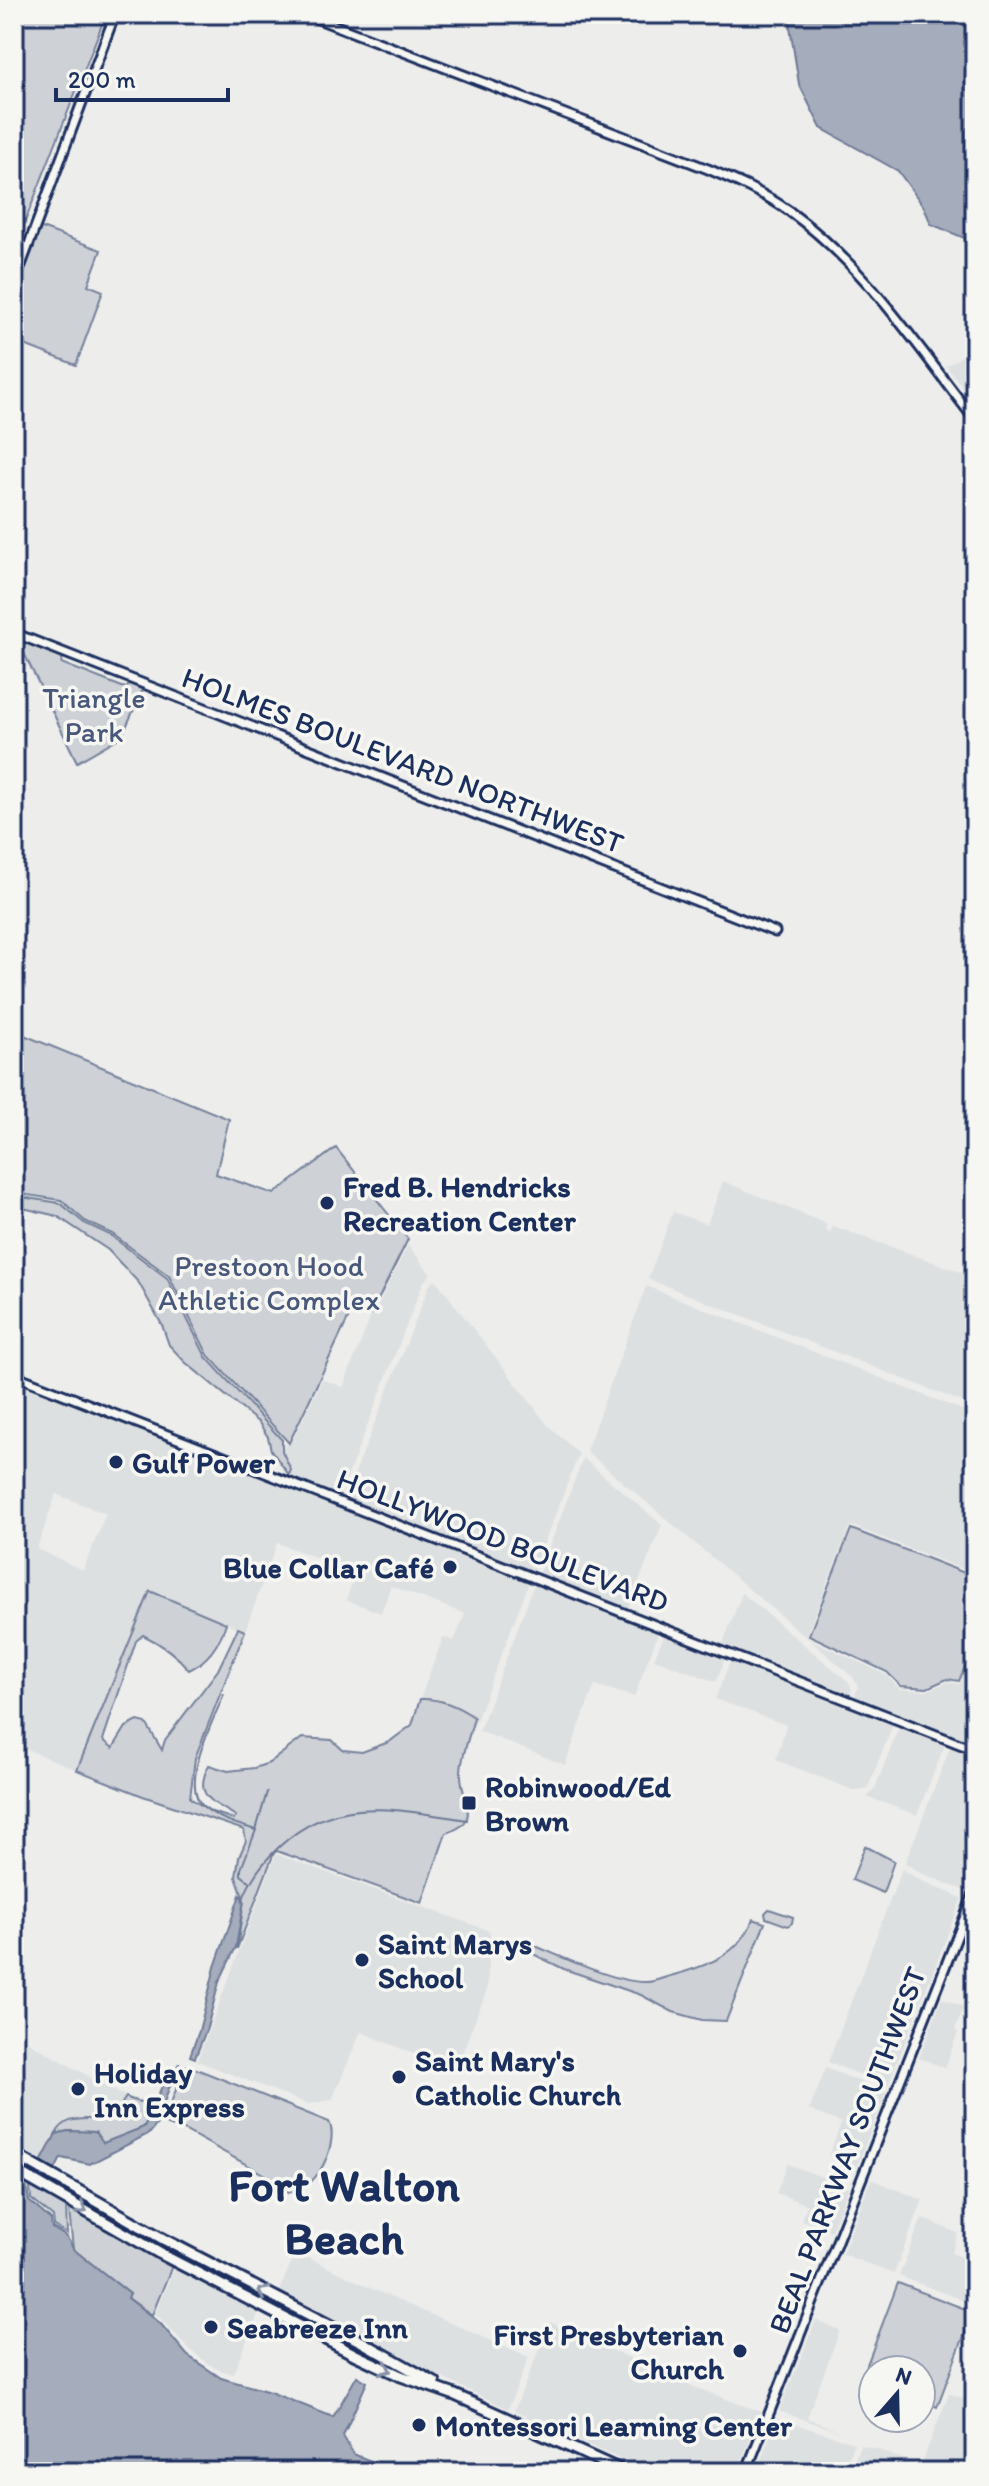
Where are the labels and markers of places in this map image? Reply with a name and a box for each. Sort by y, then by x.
place label: Fred B. Hendricks Recreation Center [343,1168,577,1239]
marker: Fred B. Hendricks Recreation Center [318,1194,336,1212]
place label: Gulf Power [132,1444,276,1481]
marker: Gulf Power [107,1453,125,1471]
place label: Blue Collar Café [223,1549,434,1586]
marker: Blue Collar Café [441,1558,459,1576]
place label: Robinwood/Ed Brown [485,1768,671,1839]
marker: Robinwood/Ed Brown [460,1794,478,1812]
place label: Saint Marys School [378,1925,532,1996]
marker: Saint Marys School [353,1951,371,1969]
place label: Saint Mary's Catholic Church [415,2042,622,2113]
place label: Holiday Inn Express [94,2054,245,2125]
marker: Saint Mary's Catholic Church [390,2068,408,2086]
marker: Holiday Inn Express [69,2080,87,2098]
place label: Seabreeze Inn [227,2309,409,2346]
place label: First Presbyterian Church [494,2316,725,2387]
marker: Seabreeze Inn [202,2318,220,2336]
marker: First Presbyterian Church [731,2342,749,2360]
place label: Montessori Learning Center [435,2407,793,2444]
marker: Montessori Learning Center [410,2416,428,2434]

